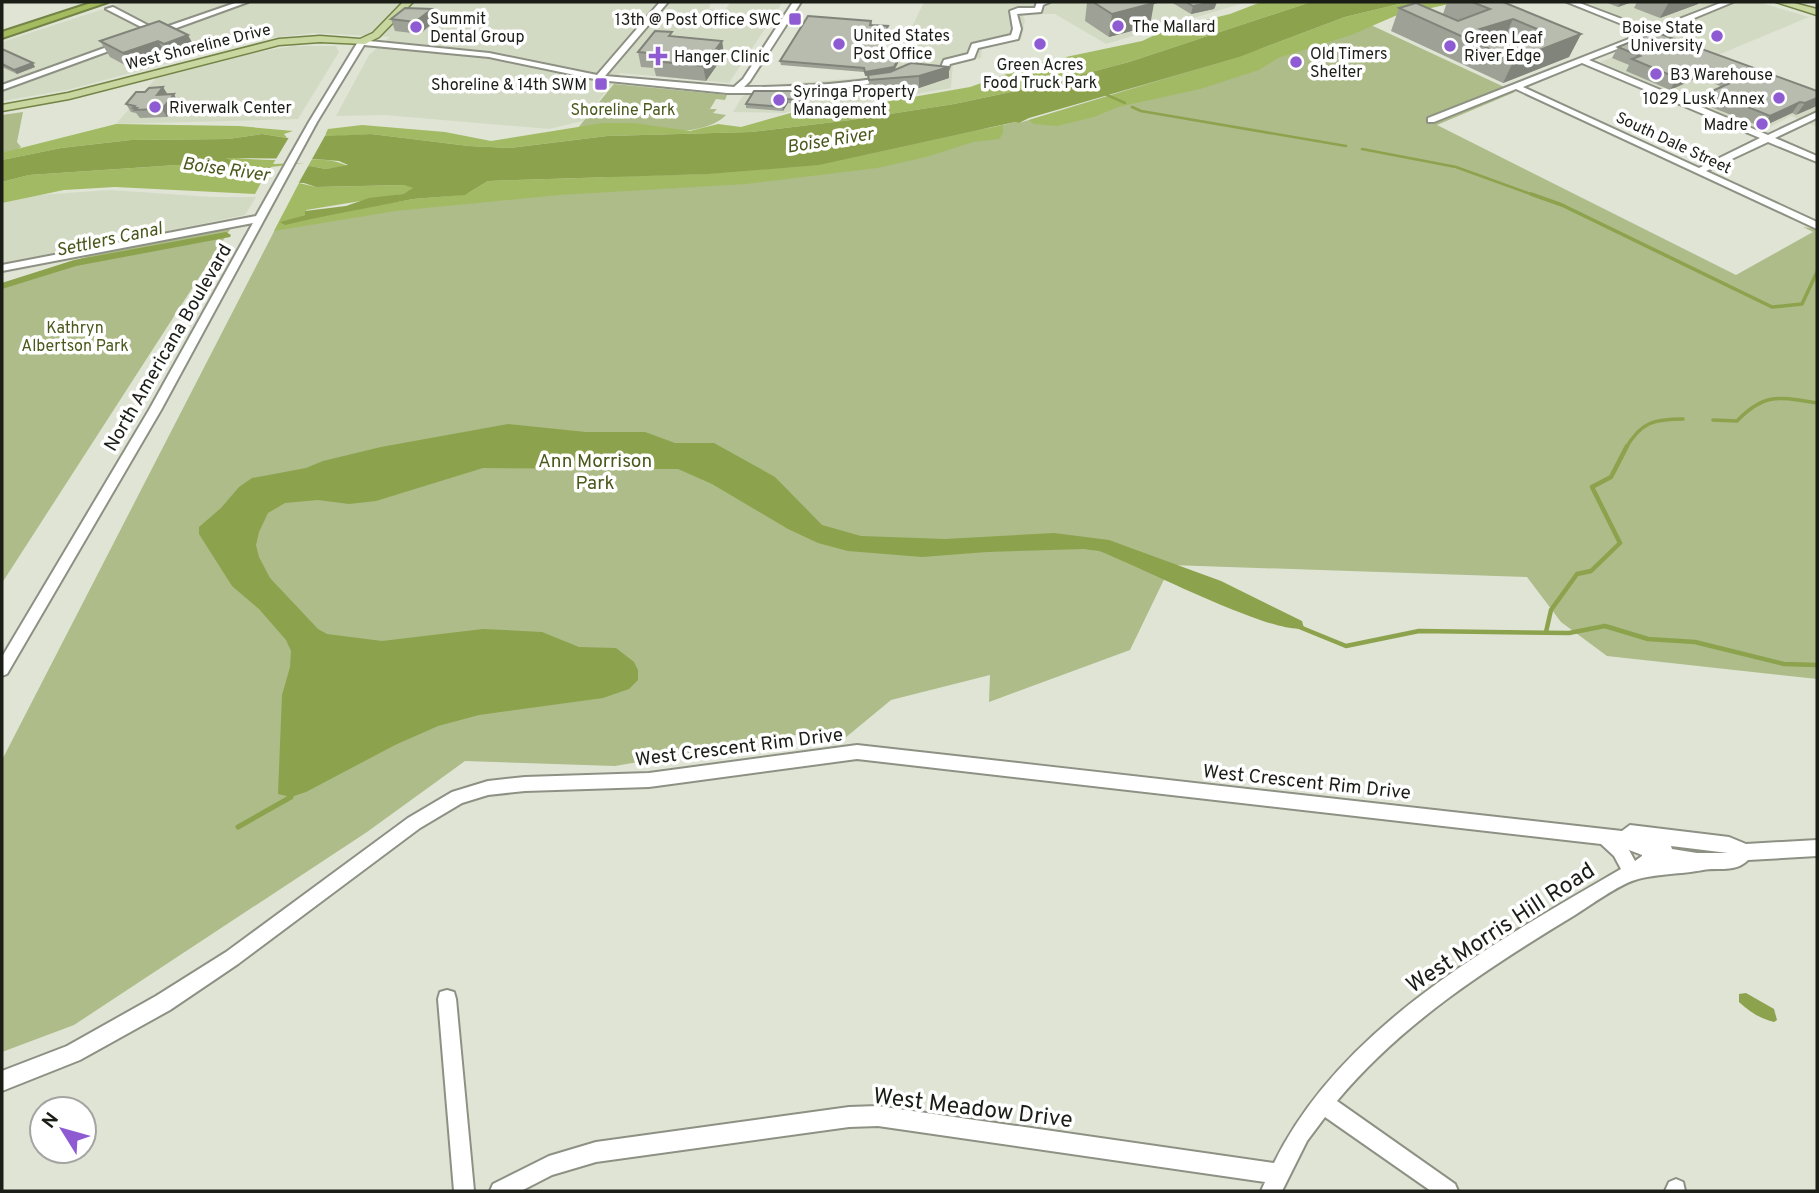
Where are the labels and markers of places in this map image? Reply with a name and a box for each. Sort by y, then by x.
place label: Summit Dental Group [430,10,524,48]
place label: 13th @ Post Office SWC [615,11,781,31]
marker: 13th @ Post Office SWC [787,11,803,27]
marker: The Mallard [1110,18,1126,34]
place label: The Mallard [1132,18,1216,38]
marker: Summit Dental Group [408,19,424,35]
place label: Boise State University [1622,19,1703,57]
place label: United States Post Office [853,27,950,65]
marker: Boise State University [1709,28,1725,44]
place label: Green Leaf River Edge [1464,29,1543,67]
marker: United States Post Office [831,36,847,52]
marker: Green Acres Food Truck Park [1032,36,1048,52]
marker: Green Leaf River Edge [1442,38,1458,54]
place label: Old Timers Shelter [1310,45,1388,83]
marker: Hanger Clinic [648,46,668,66]
place label: Hanger Clinic [674,48,770,68]
marker: Old Timers Shelter [1288,54,1304,70]
place label: Green Acres Food Truck Park [983,56,1097,94]
marker: B3 Warehouse [1648,66,1664,82]
place label: B3 Warehouse [1670,66,1773,86]
place label: Shoreline & 14th SWM [431,76,587,96]
marker: Shoreline & 14th SWM [593,76,609,92]
place label: Syringa Property Management [793,83,915,121]
place label: 1029 Lusk Annex [1643,90,1765,110]
marker: 1029 Lusk Annex [1771,90,1787,106]
marker: Syringa Property Management [771,92,787,108]
marker: Riverwalk Center [147,99,163,115]
place label: Riverwalk Center [169,99,292,119]
place label: Madre [1704,116,1748,136]
marker: Madre [1754,116,1770,132]

